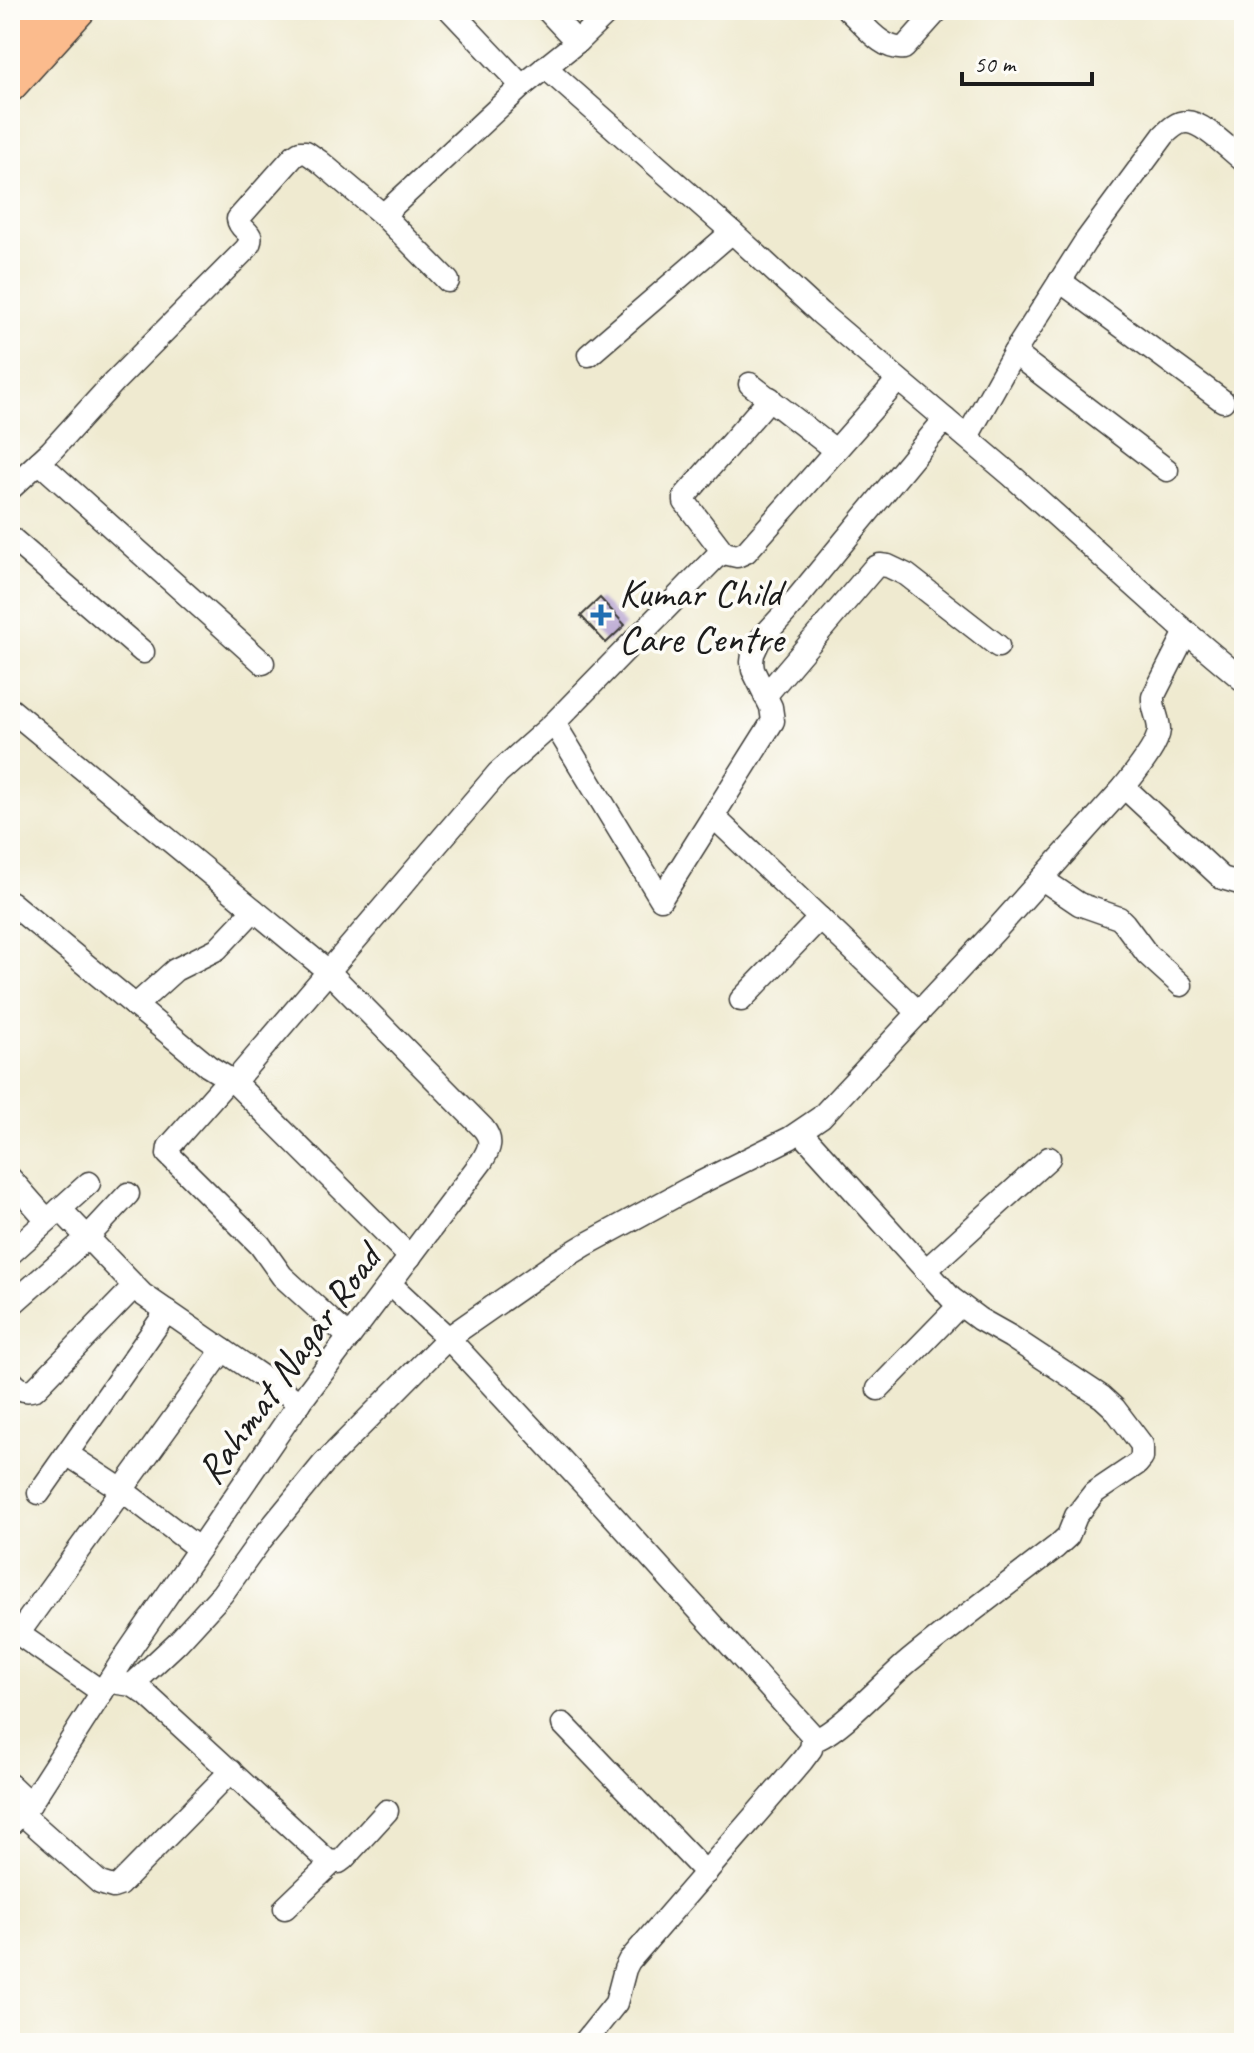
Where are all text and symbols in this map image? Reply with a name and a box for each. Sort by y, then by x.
scale bar [962,36,1092,86]
text: 50 m [974,49,1017,79]
place label: Kumar Child Care Centre [619,568,788,664]
marker: Kumar Child Care Centre [590,604,612,626]
street label: Rahmat Nagar Road [185,1231,395,1494]

